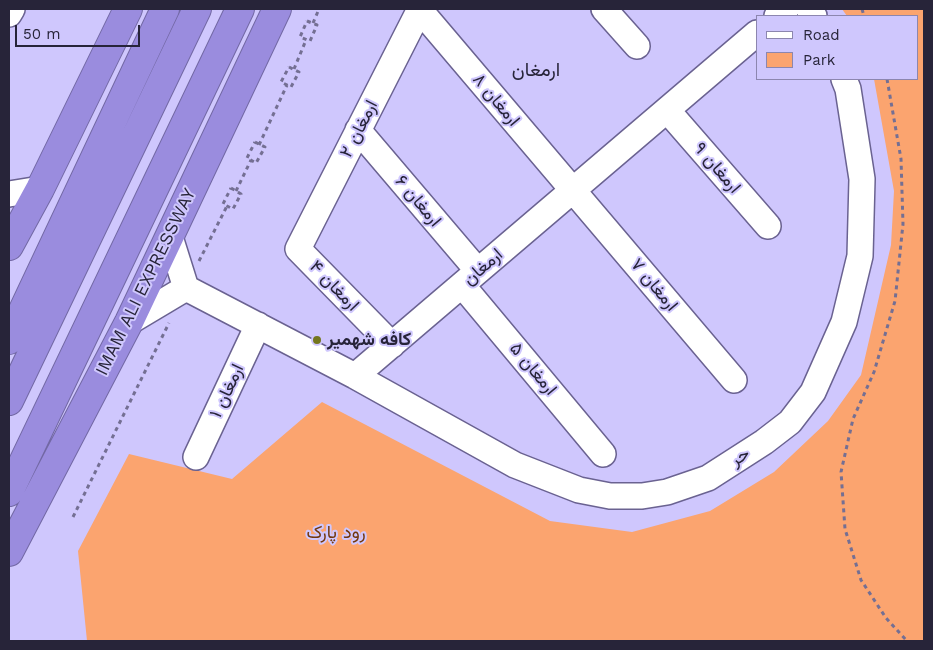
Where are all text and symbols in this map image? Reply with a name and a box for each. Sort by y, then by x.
scale bar [18,15,142,47]
legend [756,15,918,80]
text: 50 m [23,25,60,43]
text: Road [803,26,840,44]
text: Park [803,51,835,69]
district label: ارمغان [512,59,560,81]
street label: ارمغان ۸ [468,69,524,131]
street label: ارمغان ۲ [335,97,383,161]
street label: ارمغان ۹ [689,138,745,198]
street label: ارمغان ۶ [390,171,446,231]
street label: IMAM ALI EXPRESSWAY [91,185,201,379]
street label: ارمغان [459,244,507,290]
street label: ارمغان ۷ [626,254,682,316]
street label: ارمغان ۴ [305,256,363,316]
place label: كافه شهمير [327,329,411,351]
marker: كافه شهمير [311,334,323,346]
street label: ارمغان ۵ [505,338,561,400]
street label: ارمغان ۱ [205,361,249,421]
street label: حر [726,443,754,471]
park label: رود پارک [306,522,366,544]

